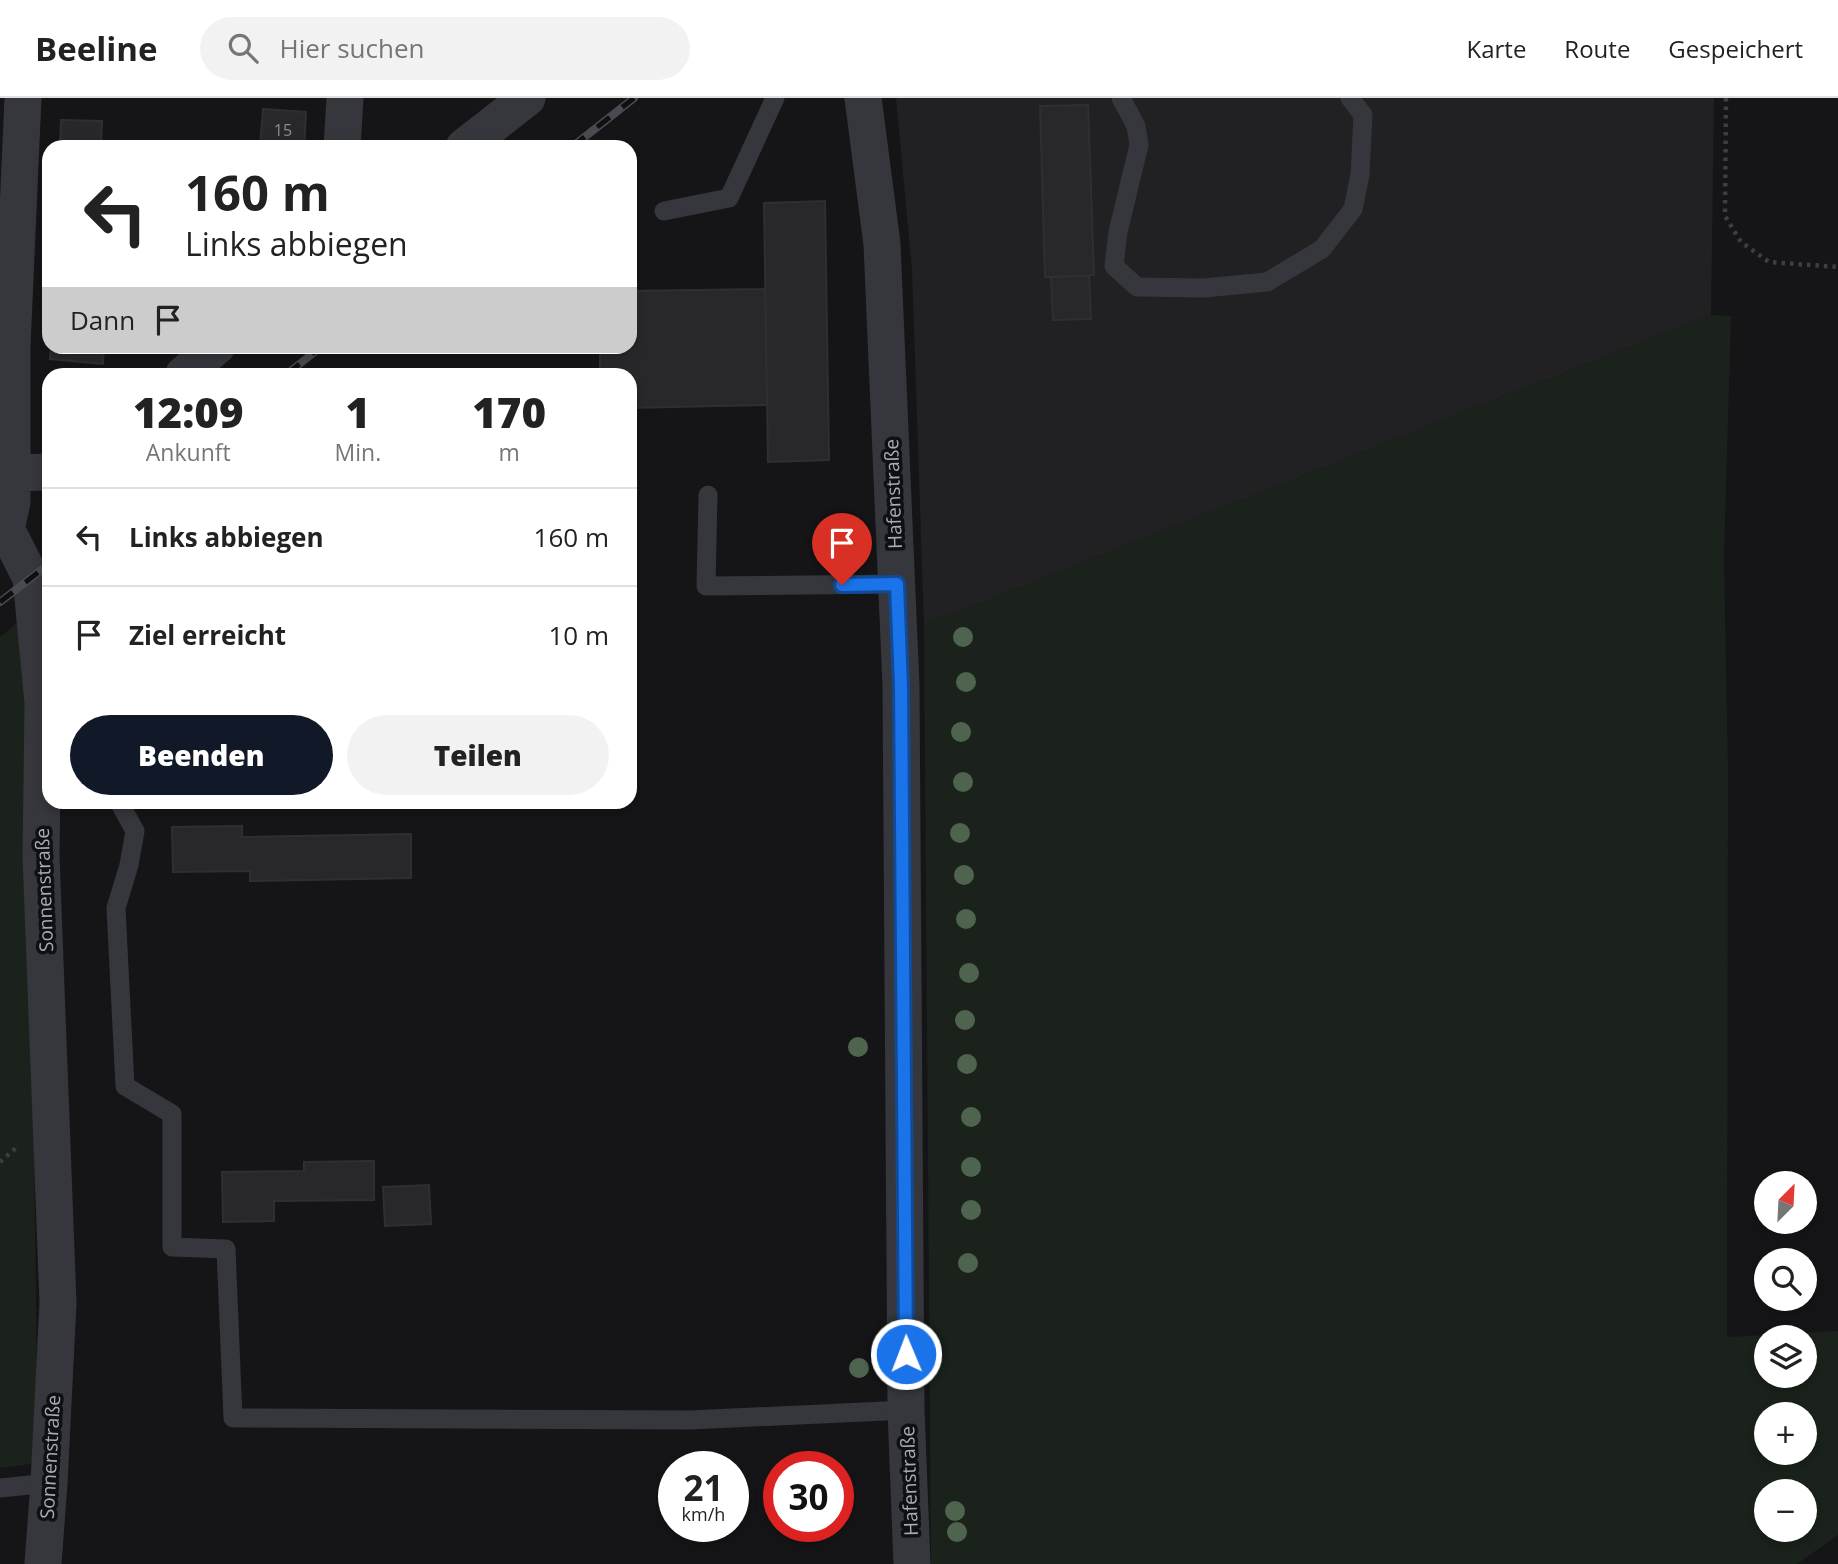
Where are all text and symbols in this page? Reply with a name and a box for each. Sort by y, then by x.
search box [200,17,690,80]
text: Beeline [35,26,158,71]
icon: search [224,29,262,67]
text: Hier suchen [280,30,425,66]
text: Karte [1466,32,1526,65]
text: Route [1564,32,1630,65]
text: Gespeichert [1668,32,1803,65]
house number: 15 [274,119,292,141]
text: 160 m [185,159,330,225]
icon: left [70,168,161,259]
text: Links abbiegen [185,222,408,265]
icon: arrive [149,301,187,339]
text: Dann [70,302,135,338]
text: 12:09 [133,383,244,440]
text: 1 [346,383,370,440]
text: 170 [472,383,546,440]
text: Ankunft [146,436,231,468]
text: Min. [335,436,381,468]
text: m [498,436,520,468]
street label: Hafenstraße [878,439,908,549]
pin [812,513,872,585]
icon: left [70,518,108,556]
text: Links abbiegen [129,519,324,555]
text: 160 m [534,519,609,555]
icon: arrive [823,524,861,562]
icon: arrive [70,616,108,654]
text: Ziel erreicht [129,617,286,653]
text: 10 m [548,617,609,653]
button: Beenden [70,715,333,795]
button: Teilen [347,715,609,795]
street label: Sonnenstraße [29,828,59,952]
north arrow [1754,1171,1816,1234]
map controls [1754,1171,1817,1542]
button: search [1754,1248,1817,1311]
position arrow [869,1317,943,1391]
button: layers [1754,1325,1817,1388]
street label: Sonnenstraße [34,1394,66,1520]
button: + [1754,1402,1817,1465]
street label: Hafenstraße [894,1426,924,1536]
speed limit sign: 30 [763,1451,854,1542]
text: 21 [683,1464,724,1511]
button: − [1754,1479,1817,1542]
text: km/h [682,1502,725,1526]

